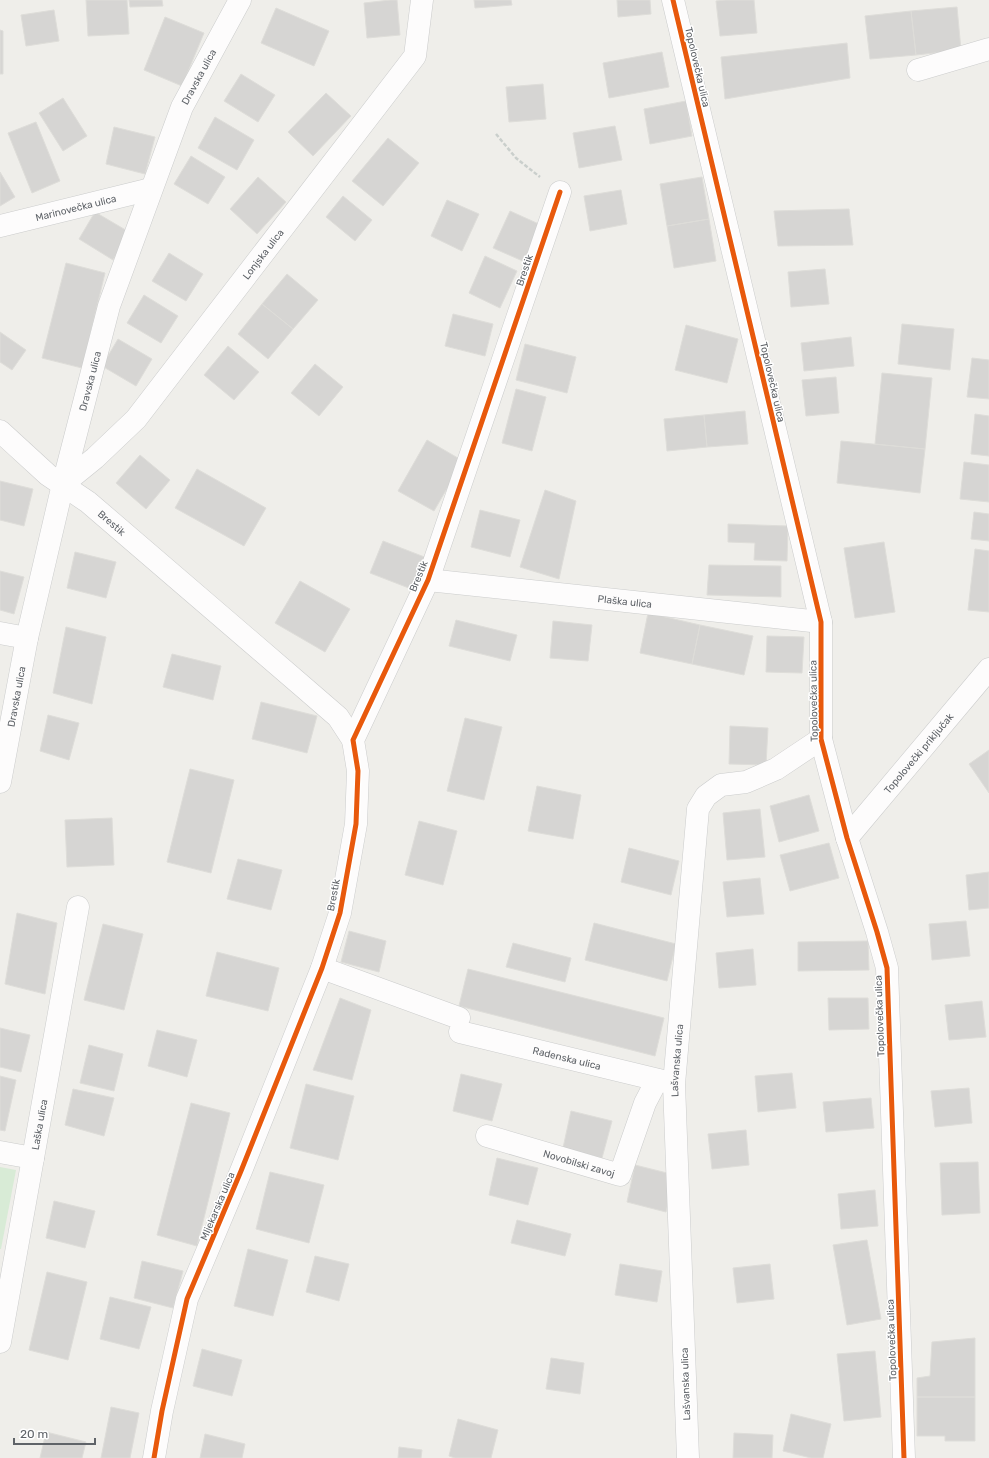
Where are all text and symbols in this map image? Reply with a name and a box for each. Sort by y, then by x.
street label: Topolovečka ulica [682,26,712,108]
street label: Dravska ulica [179,47,219,107]
street label: Marinovečka ulica [34,193,118,224]
street label: Lonjska ulica [241,227,287,282]
street label: Brestik [514,252,536,288]
street label: Topolovečka ulica [757,341,787,423]
street label: Dravska ulica [77,350,104,413]
street label: Brestik [95,508,128,539]
street label: Brestik [407,558,431,594]
street label: Plaška ulica [597,593,653,611]
street label: Topolovečka ulica [807,660,821,742]
street label: Dravska ulica [5,665,29,728]
street label: Topolovečki priključak [882,710,957,796]
street label: Brestik [325,877,343,912]
street label: Topolovečka ulica [873,975,887,1057]
street label: Lašvanska ulica [669,1023,686,1097]
street label: Radenska ulica [531,1045,602,1073]
street label: Laška ulica [30,1098,50,1151]
street label: Novobilski zavoj [542,1148,616,1180]
street label: Mljekarska ulica [198,1170,238,1242]
street label: Topolovečka ulica [885,1299,899,1381]
street label: Lašvanska ulica [679,1347,693,1421]
scale bar [14,1420,95,1446]
text: 20 m [20,1427,48,1441]

